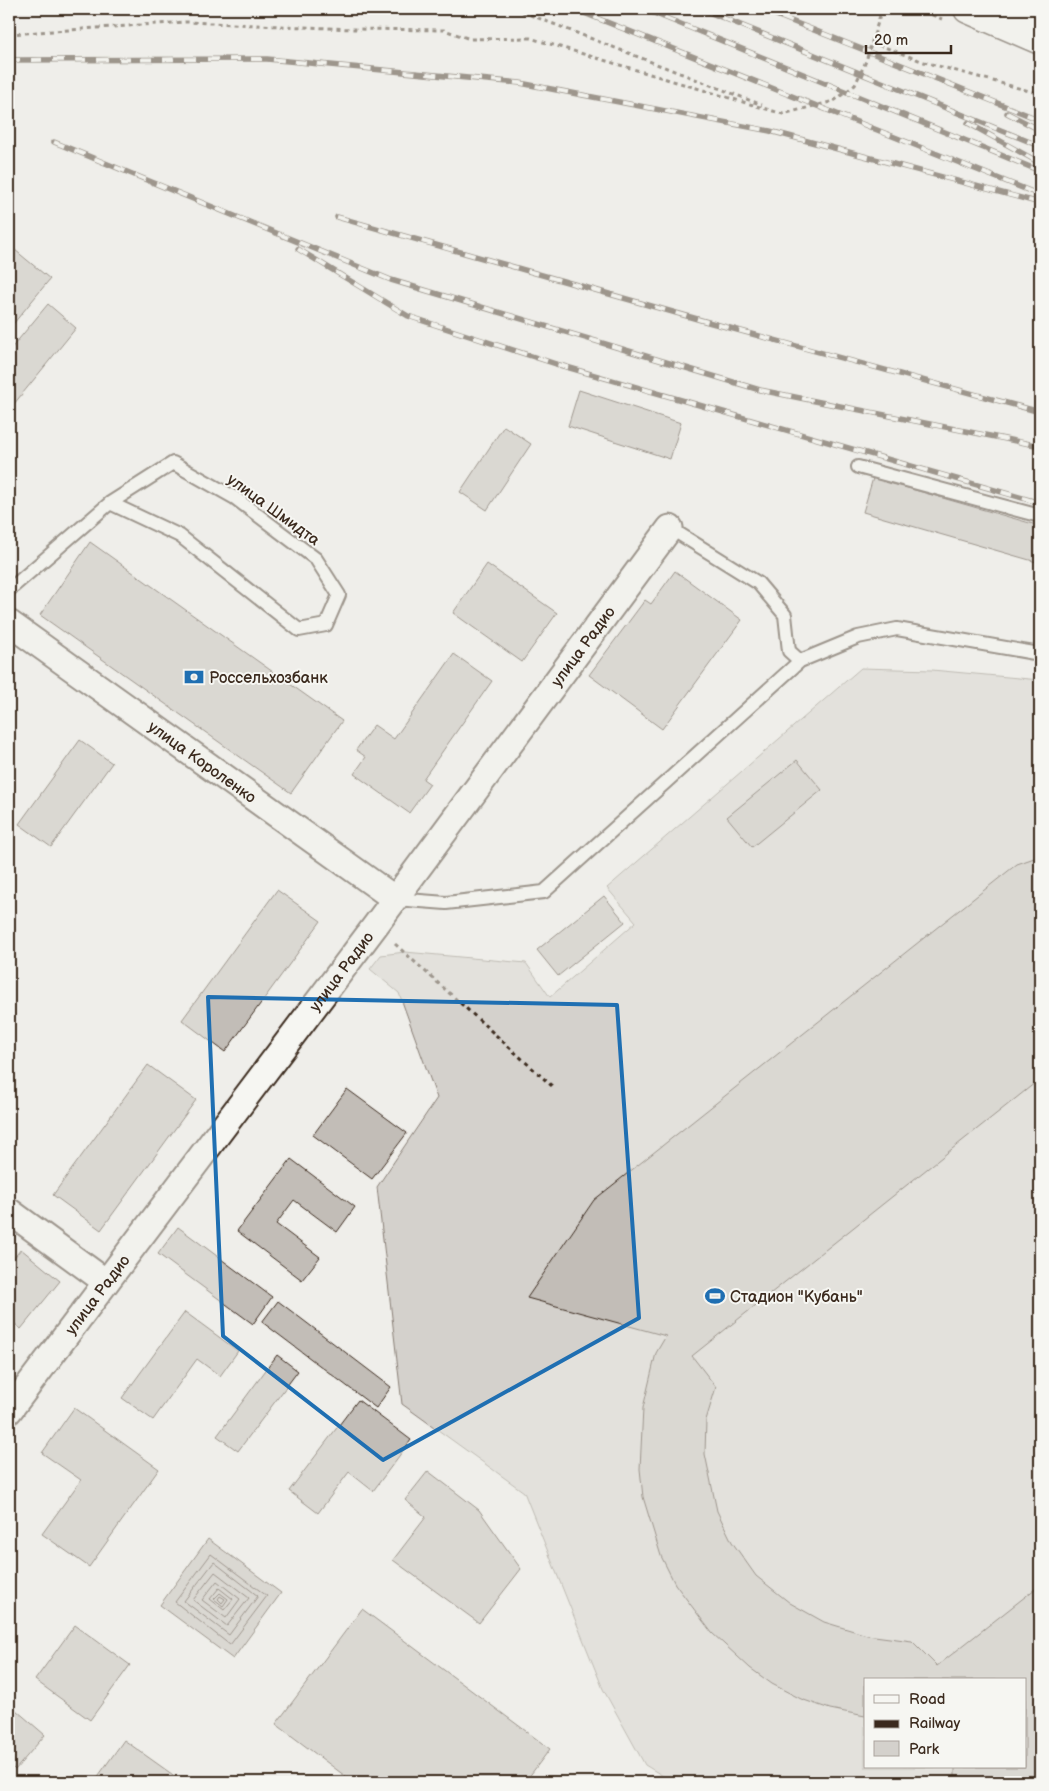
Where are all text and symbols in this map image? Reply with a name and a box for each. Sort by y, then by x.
scale bar [866,22,952,54]
text: 20 m [874,31,908,50]
street label: улица Шмидта [223,470,324,551]
street label: улица Радио [548,603,620,691]
bank icon: Россельхозбанк [183,666,205,688]
place label: Россельхозбанк [209,669,328,688]
street label: улица Короленко [144,718,259,808]
street label: улица Радио [306,928,378,1016]
street label: улица Радио [62,1252,134,1339]
sports icon: Стадион "Кубань" [704,1285,726,1307]
place label: Стадион "Кубань" [730,1288,863,1307]
legend [864,1678,1026,1768]
text: Road [909,1690,945,1709]
text: Railway [909,1714,960,1733]
text: Park [909,1740,940,1759]

